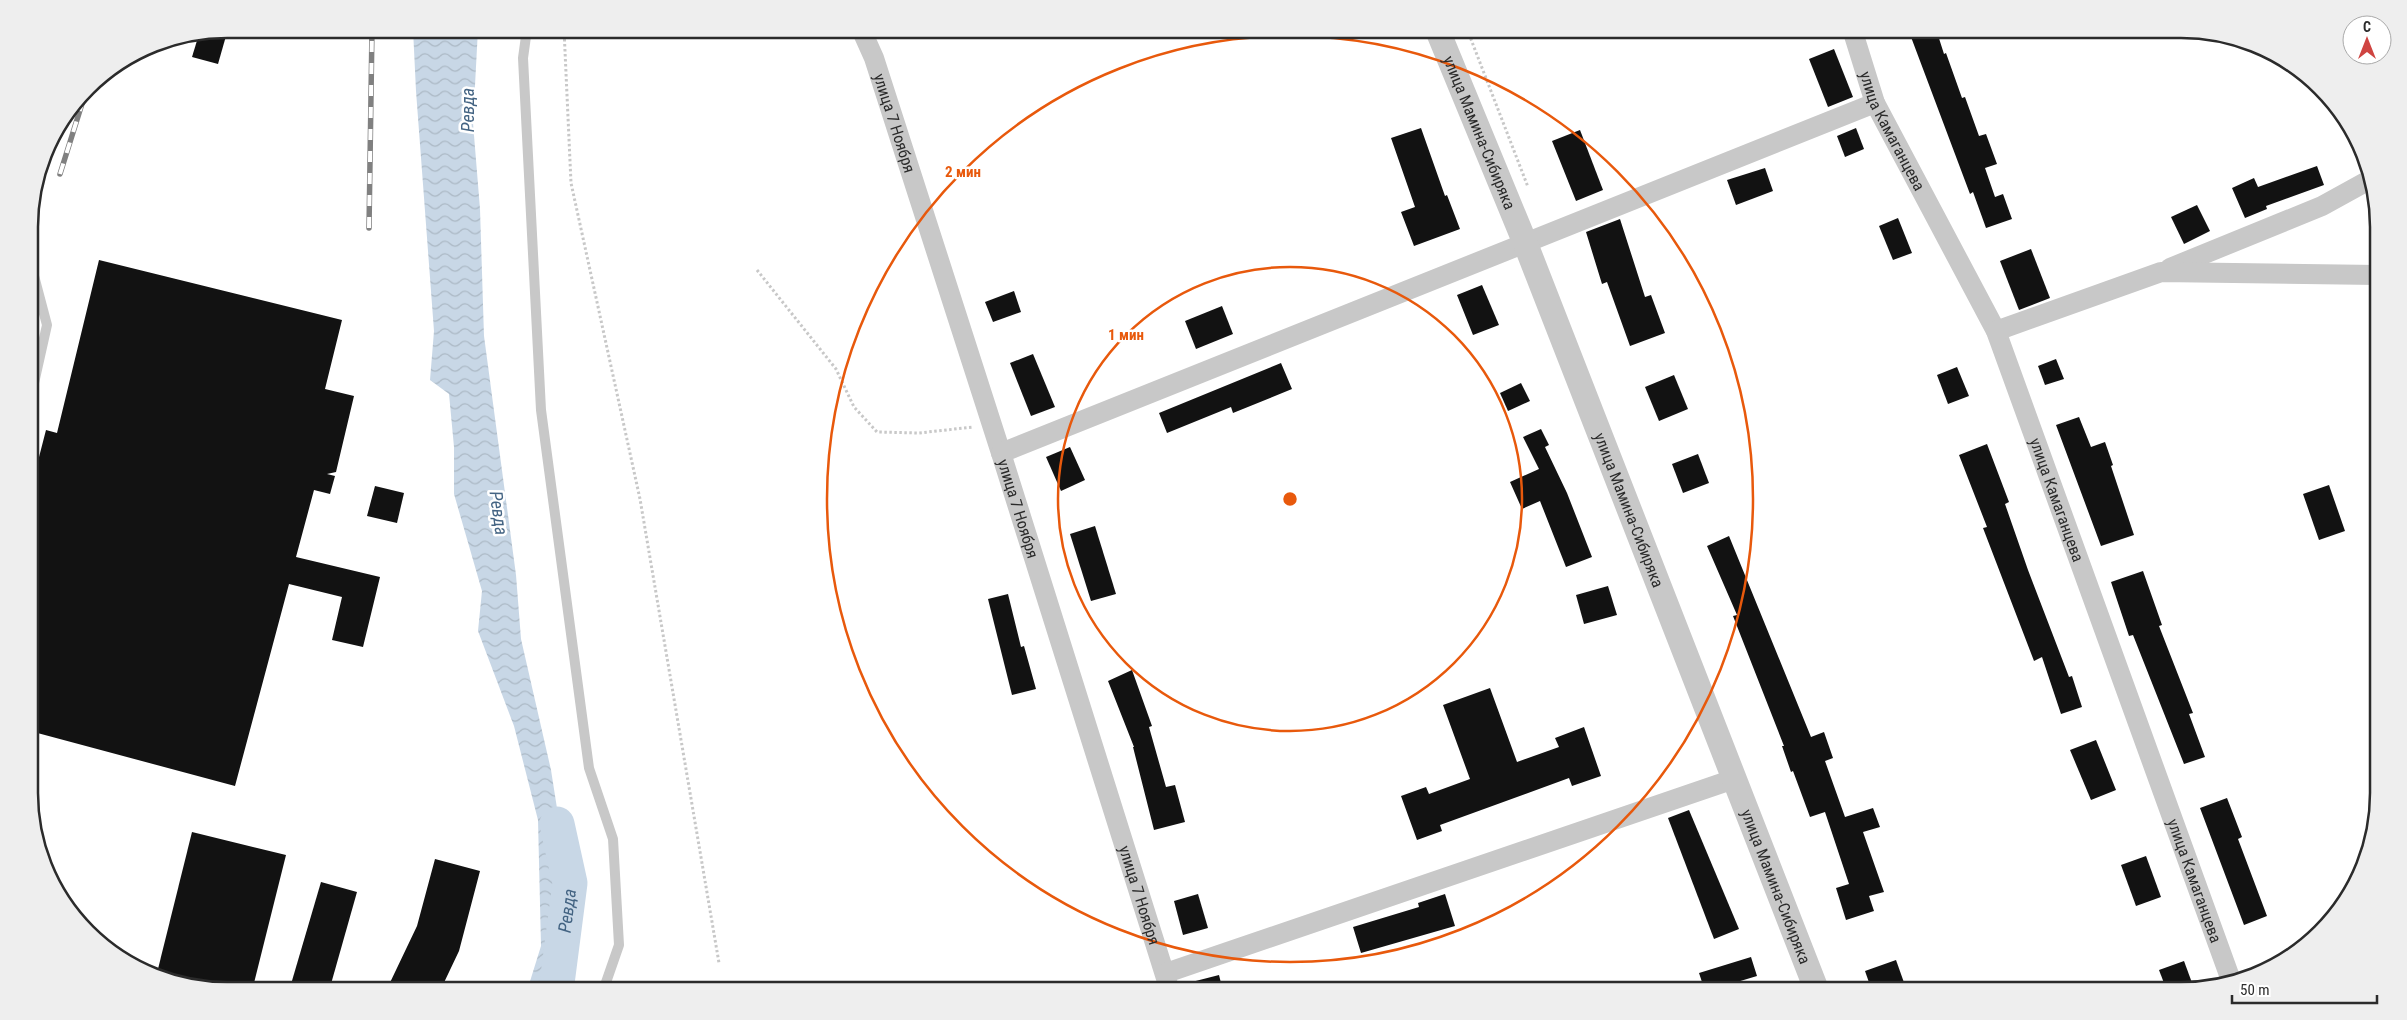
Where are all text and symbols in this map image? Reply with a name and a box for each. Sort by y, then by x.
north arrow [2342,15,2392,65]
text: С [2363,19,2371,35]
street label: улица Мамина-Сибиряка [1440,53,1520,212]
street label: улица Камаганцева [1856,69,1929,194]
street label: улица 7 Ноября [870,71,920,175]
water label: Ревда [457,88,478,132]
text: 2 мин [945,163,981,181]
text: 1 мин [1108,326,1144,344]
street label: улица Мамина-Сибиряка [1591,430,1668,590]
street label: улица Камаганцева [2026,435,2088,564]
street label: улица 7 Ноября [994,457,1043,561]
water label: Ревда [486,490,512,536]
centre of rings [1281,490,1299,508]
street label: улица Мамина-Сибиряка [1737,806,1815,966]
street label: улица Камаганцева [2164,816,2226,945]
street label: улица 7 Ноября [1115,843,1164,947]
water label: Ревда [553,887,580,934]
scale bar [2232,972,2377,1004]
text: 50 m [2240,981,2270,999]

